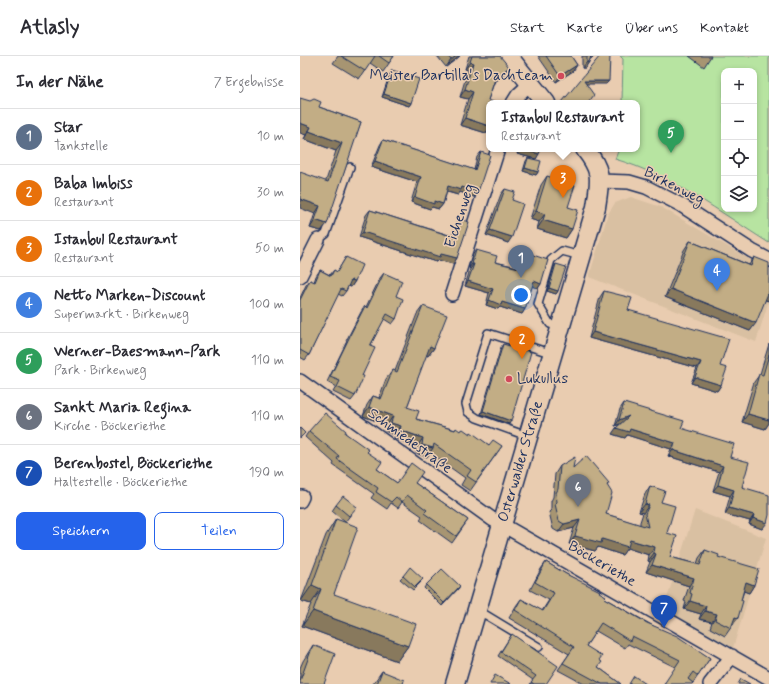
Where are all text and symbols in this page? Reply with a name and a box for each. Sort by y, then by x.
text: Atlasly [20,15,79,40]
text: Start [510,19,545,37]
text: Karte [567,19,602,37]
text: Über uns [624,19,678,37]
text: Kontakt [700,19,749,37]
place label: Meister Bartilla's Dachteam [369,66,553,86]
map controls [721,68,757,212]
button: + [721,68,757,104]
text: In der Nähe [16,71,104,93]
marker: Meister Bartilla's Dachteam [556,71,566,81]
text: 7 Ergebnisse [214,74,284,91]
popup [486,100,640,152]
button: − [721,104,757,140]
text: Istanbul Restaurant [501,108,625,128]
text: Star [54,118,82,138]
pin: 5 [658,120,684,153]
text: 1 [26,128,32,145]
text: 10 m [257,128,284,145]
text: Restaurant [501,128,562,145]
text: Tankstelle [54,138,108,155]
button: locate [721,140,757,176]
street label: Birkenweg [640,162,708,211]
pin: 3 [550,165,576,198]
text: Baba Imbiss [54,174,133,194]
button: layers [721,176,757,212]
street label: Eichenweg [440,181,481,251]
text: 2 [26,184,32,201]
text: 30 m [257,184,284,201]
text: Restaurant [54,194,114,211]
text: Istanbul Restaurant [54,230,178,250]
text: 3 [26,240,32,257]
text: 50 m [255,240,284,257]
pin: 1 [508,245,534,278]
text: Restaurant [54,250,114,267]
pin: 4 [704,258,730,291]
your location [511,285,531,305]
text: Netto Marken-Discount [54,286,205,306]
text: 4 [25,296,33,313]
text: 100 m [249,296,284,313]
text: Supermarkt · Birkenweg [54,306,189,323]
pin: 2 [509,326,535,359]
text: Werner-Baesmann-Park [54,342,220,362]
text: 5 [25,352,33,369]
text: 110 m [251,352,284,369]
text: Park · Birkenweg [54,362,147,379]
place label: Lukullus [517,369,568,389]
marker: Lukullus [504,374,514,384]
text: Sankt Maria Regina [54,398,191,418]
street label: Osterwalder Straße [493,399,548,524]
street label: Schmiedestraße [364,404,456,478]
text: 6 [26,408,32,425]
text: 110 m [251,408,284,425]
text: Kirche · Böckeriethe [54,418,166,435]
text: Berenbostel, Böckeriethe [54,454,213,474]
text: 7 [25,464,33,481]
text: 190 m [249,464,284,481]
text: Haltestelle · Böckeriethe [54,474,188,491]
pin: 6 [565,474,591,507]
button: Speichern [16,512,146,550]
button: Teilen [154,512,284,550]
street label: Böckeriethe [564,536,640,592]
pin: 7 [651,595,677,628]

